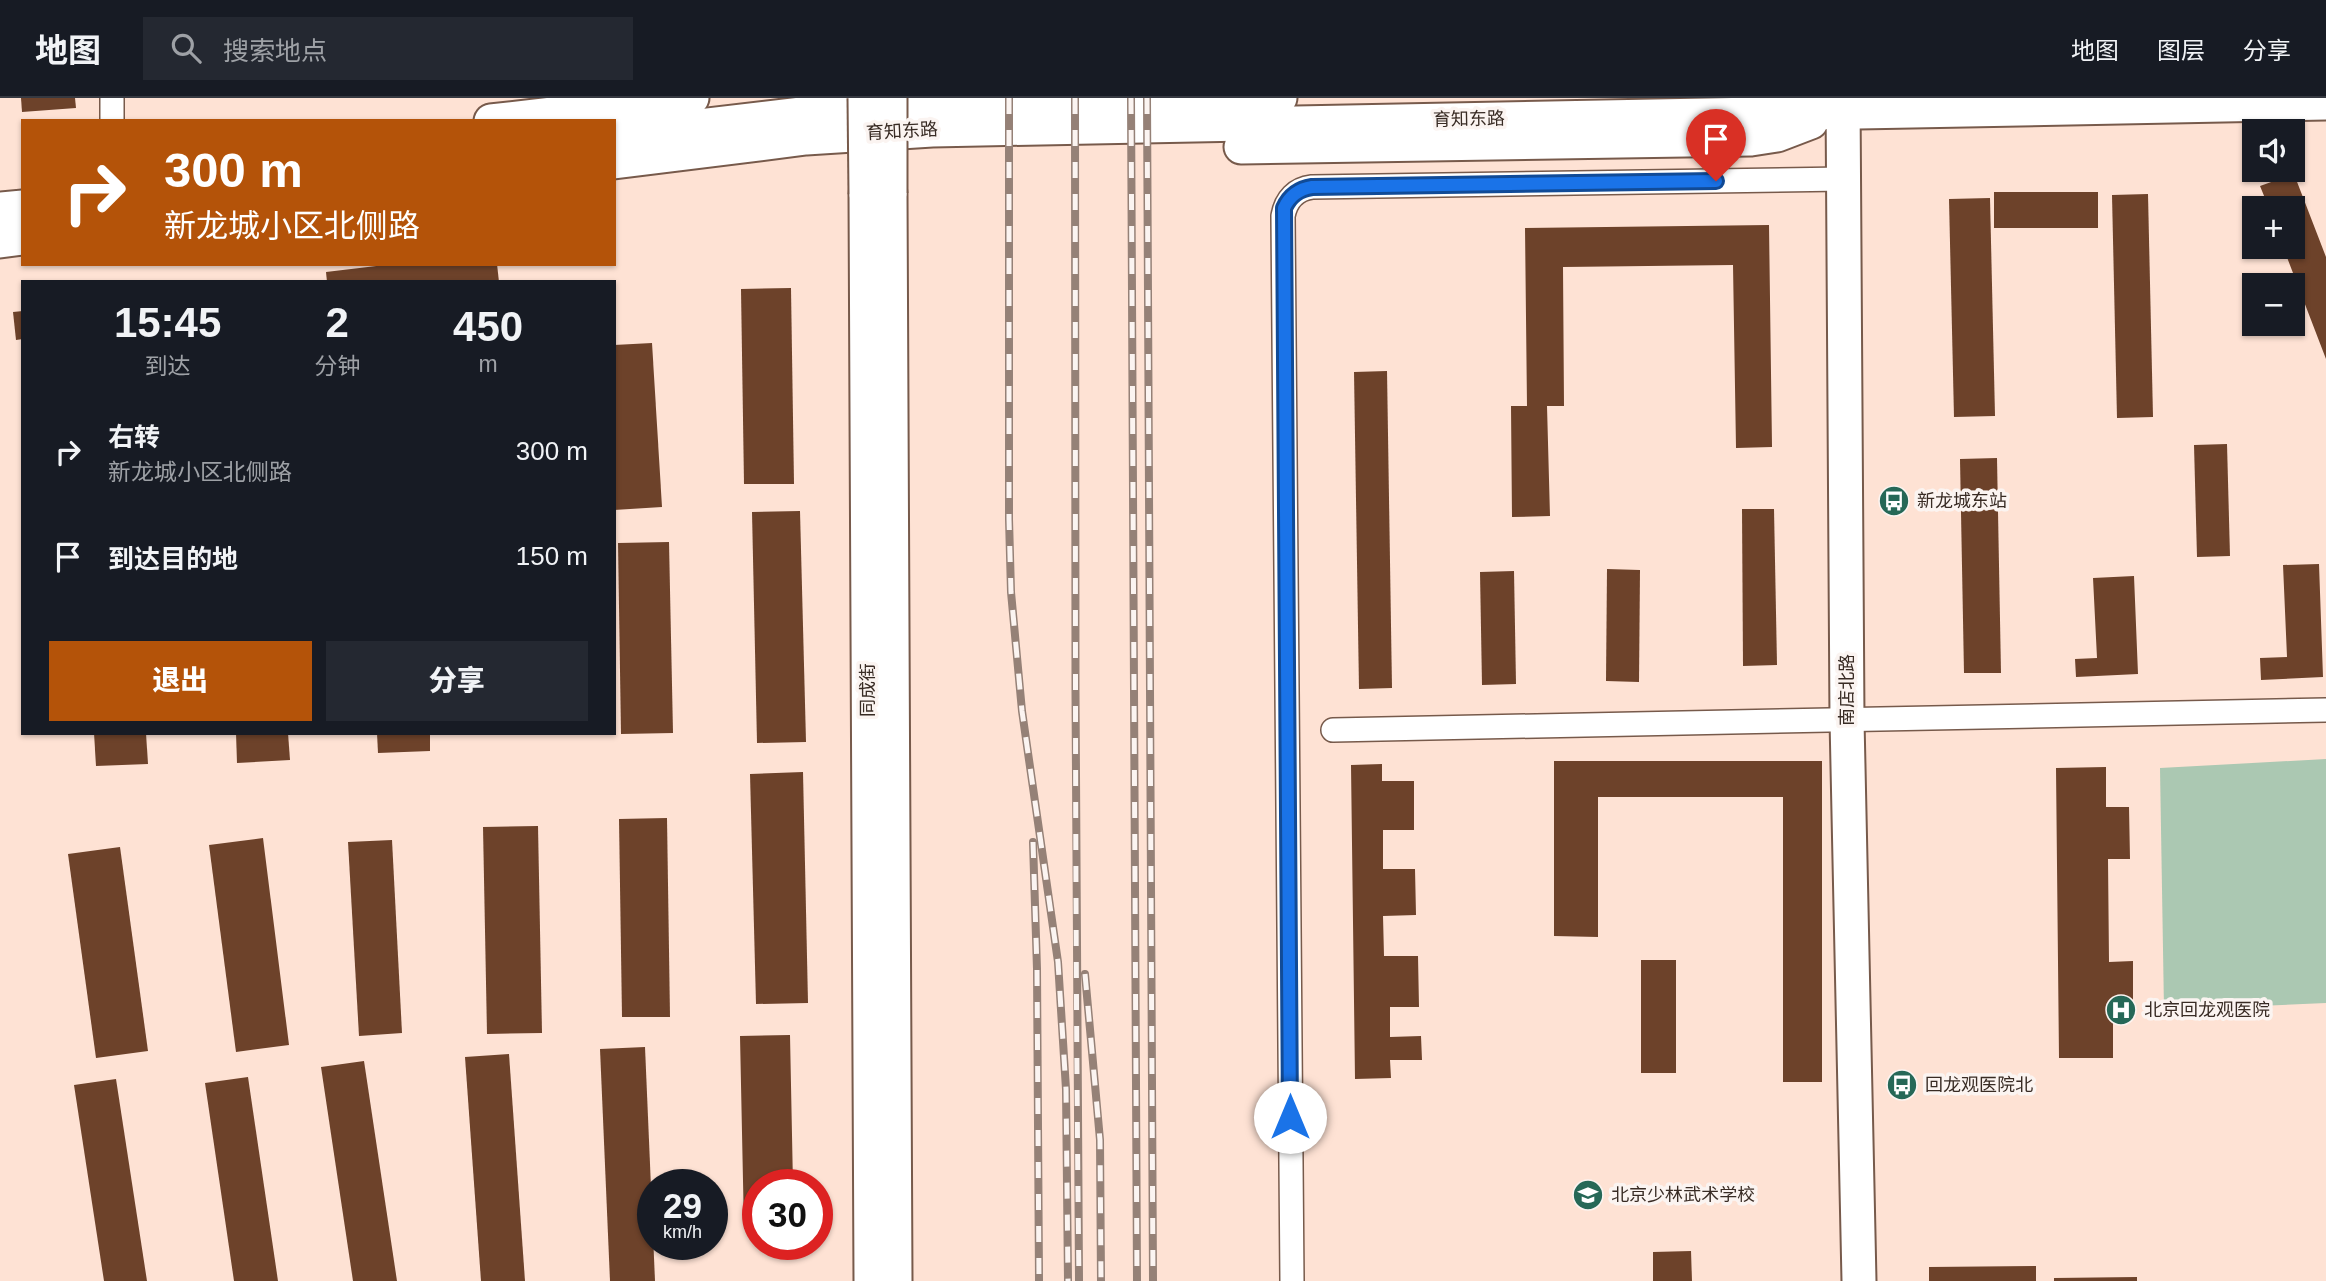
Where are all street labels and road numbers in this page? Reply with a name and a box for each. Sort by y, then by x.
street label: 育知东路 [1433,108,1505,130]
street label: 育知东路 [866,119,938,143]
street label: 南店北路 [1837,654,1857,726]
street label: 同成街 [858,663,878,717]

